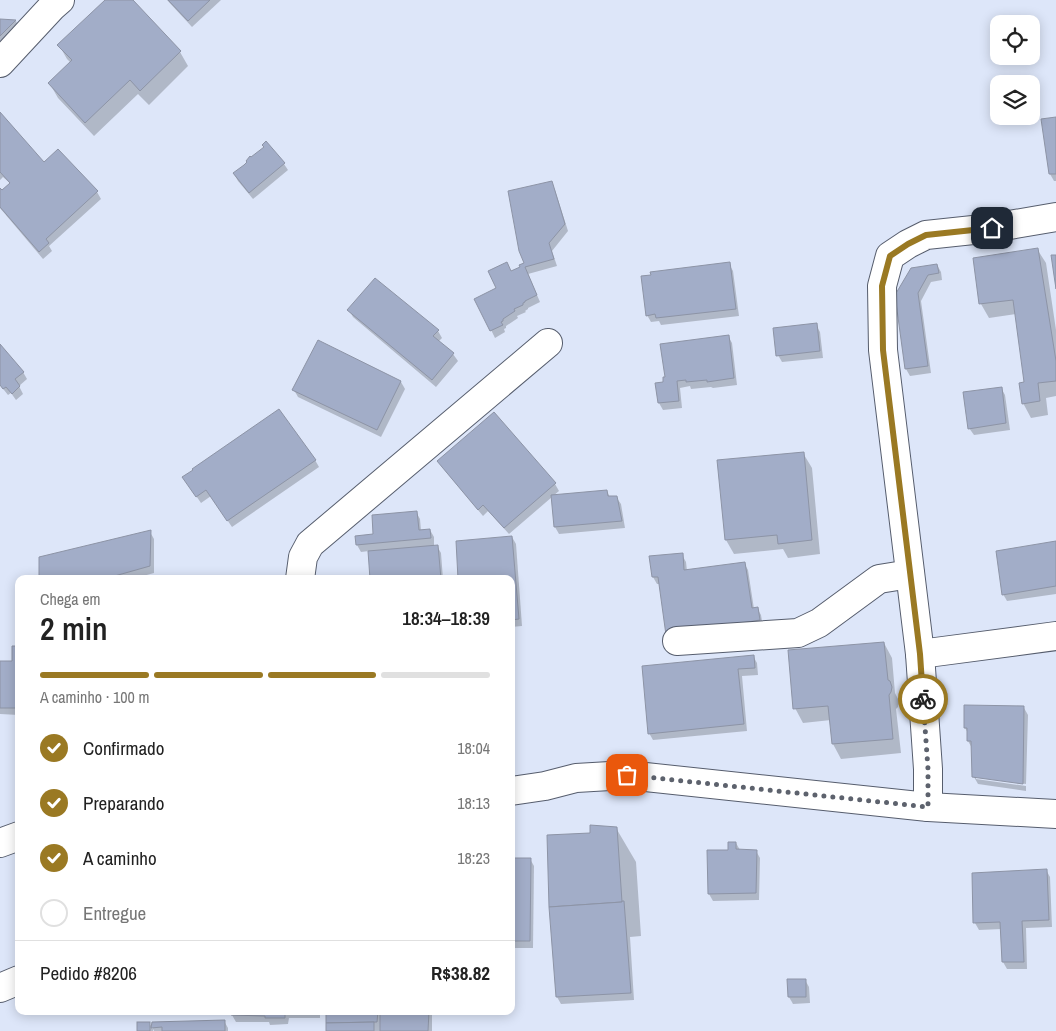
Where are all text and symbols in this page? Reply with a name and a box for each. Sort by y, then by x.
map controls [990,15,1040,125]
button: locate [990,15,1040,65]
button: layers [990,75,1040,125]
pin [971,207,1013,249]
icon: home [978,214,1006,242]
text: Chega em [40,588,101,610]
text: 18:34–18:39 [402,605,490,631]
text: 2 min [40,607,108,650]
courier [898,674,948,724]
icon: bike [909,685,937,713]
text: A caminho · 100 m [40,686,149,708]
icon: check [40,734,68,762]
text: Confirmado [83,735,164,761]
text: 18:04 [457,737,490,759]
pin [606,754,648,796]
icon: bag [613,761,641,789]
icon: check [40,789,68,817]
text: Preparando [83,790,164,816]
text: 18:13 [457,792,490,814]
icon: check [40,844,68,872]
text: A caminho [83,845,157,871]
text: 18:23 [457,847,490,869]
text: Entregue [83,900,146,926]
text: Pedido #8206 [40,960,137,986]
text: R$38.82 [431,960,490,986]

